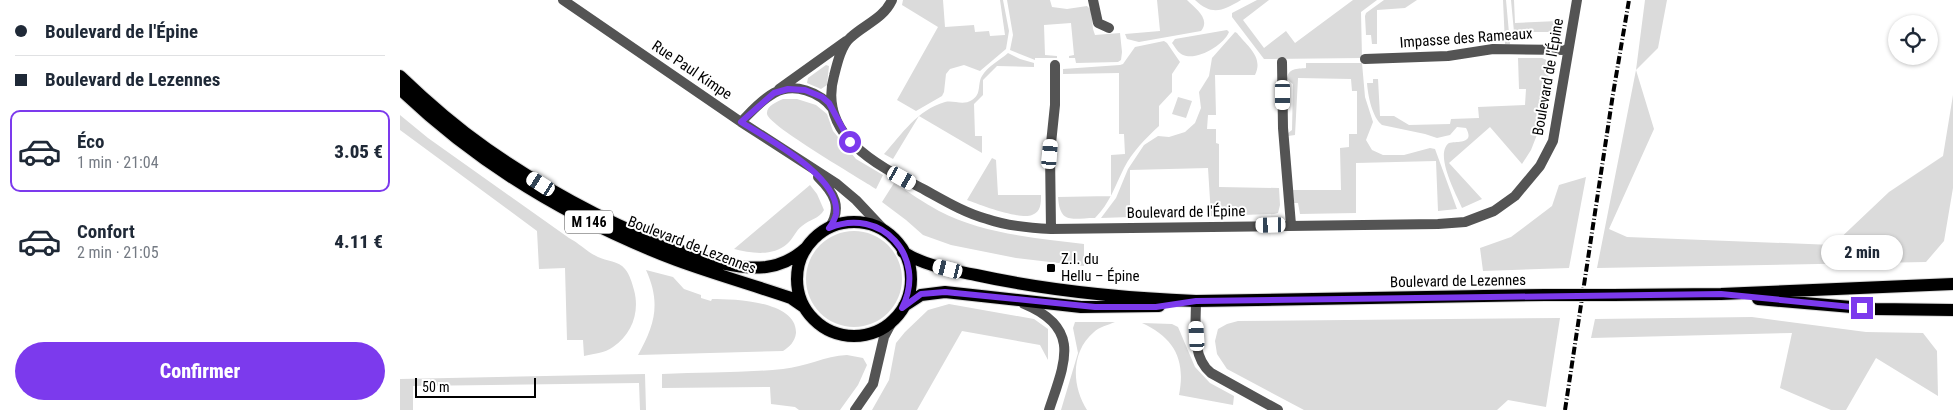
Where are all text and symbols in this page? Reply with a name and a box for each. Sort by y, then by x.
map controls [1888,15,1938,65]
button: locate [1888,15,1938,65]
street label: Boulevard de l'Épine [1529,17,1567,137]
text: Boulevard de l'Épine [45,20,198,43]
street label: Impasse des Rameaux [1399,24,1533,52]
street label: Rue Paul Kimpe [649,37,735,103]
text: Boulevard de Lezennes [45,68,221,91]
car [1275,80,1290,110]
icon: car [17,129,62,174]
text: Éco [77,130,104,153]
route start [839,131,861,153]
car [1041,138,1058,170]
text: 3.05 € [334,140,383,163]
text: 1 min · 21:04 [77,153,159,172]
car [885,164,918,192]
car [524,170,557,198]
street label: Boulevard de l'Épine [1126,202,1246,222]
road number: M 146 [565,210,613,233]
street label: Boulevard de Lezennes [625,212,759,278]
car [1255,217,1286,233]
icon: car [17,219,62,264]
text: Confort [77,220,135,243]
text: 4.11 € [334,230,383,253]
callout: 2 min [1821,236,1903,270]
text: 2 min · 21:05 [77,243,159,262]
text: 2 min [1844,243,1880,262]
place label: Z.I. du Hellu – Épine [1061,250,1140,285]
car [931,258,964,280]
marker: Z.I. du Hellu – Épine [1045,262,1057,274]
street label: Boulevard de Lezennes [1390,271,1526,291]
route end [1851,297,1873,319]
car [1188,321,1205,351]
button: Confirmer [15,342,385,400]
scale bar [415,375,536,398]
text: 50 m [422,379,450,395]

